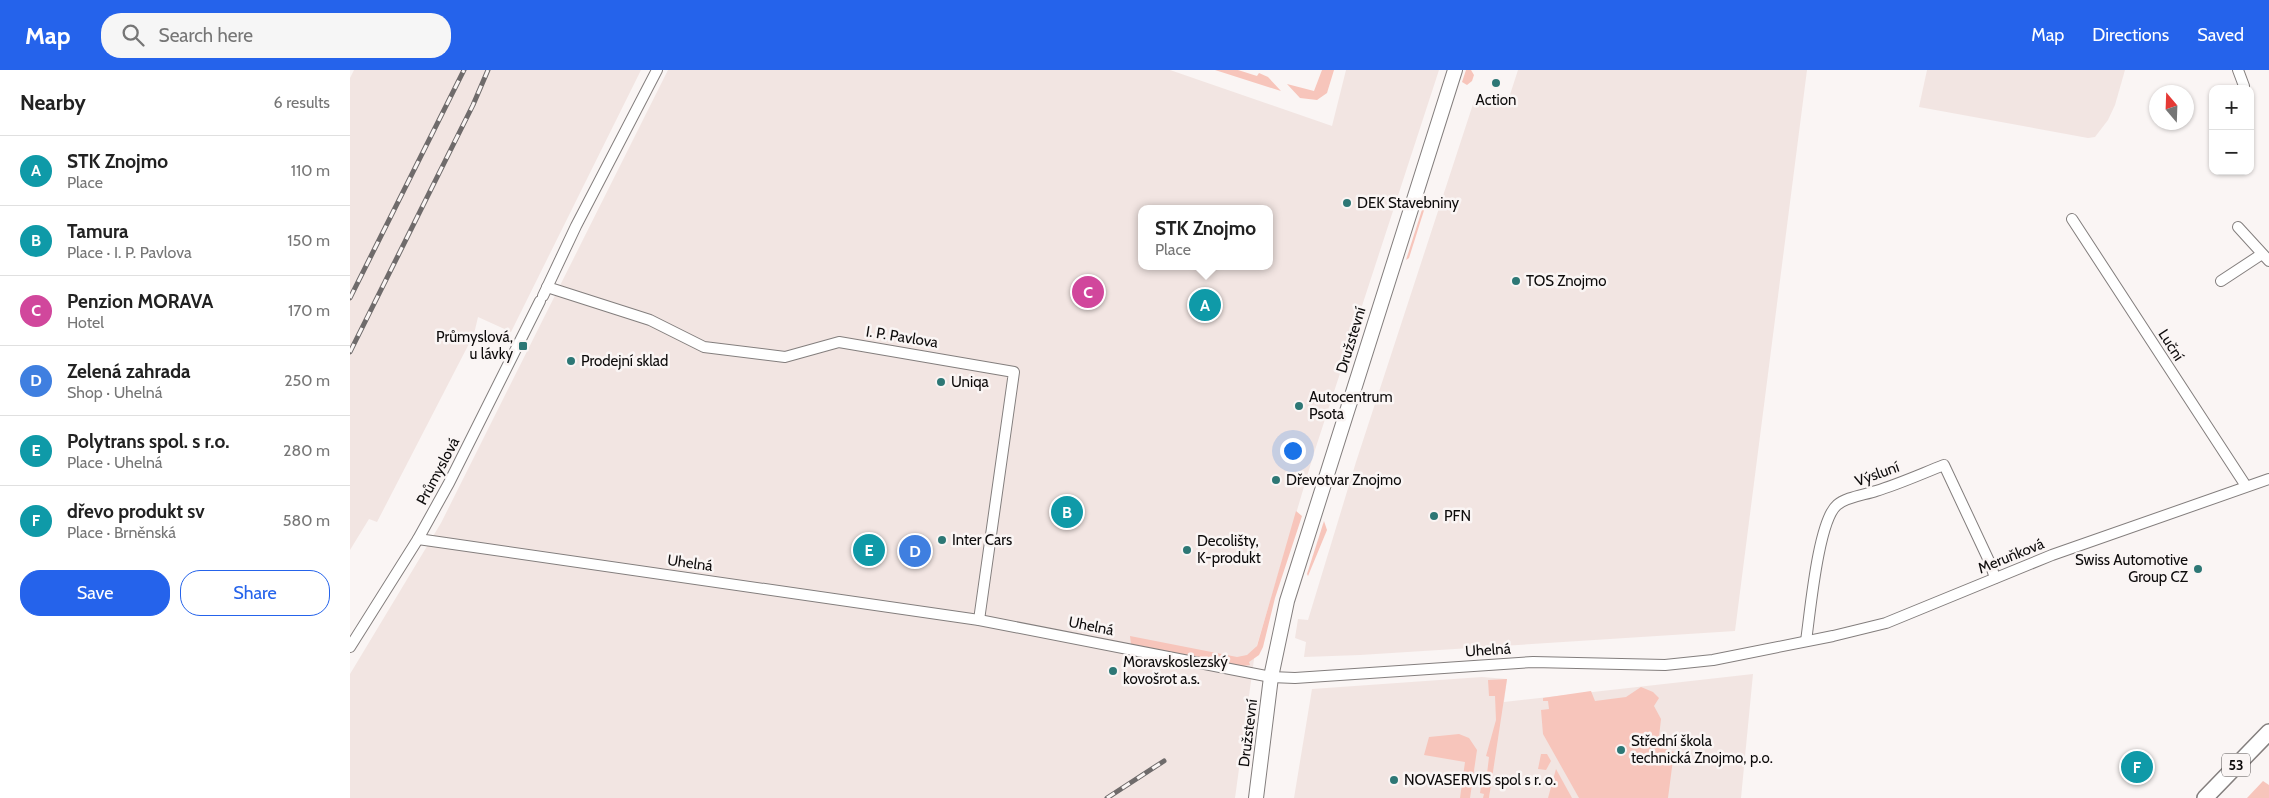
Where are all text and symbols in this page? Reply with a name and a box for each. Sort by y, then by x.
search box [101,13,451,58]
text: Map [25,21,71,50]
icon: search [119,21,147,49]
text: Search here [159,24,253,47]
text: Map [2031,24,2064,46]
text: Directions [2092,24,2169,46]
text: Saved [2197,24,2244,46]
marker: Action [1490,77,1502,89]
north arrow [2149,85,2194,130]
map controls [2209,85,2254,175]
button: + [2209,85,2254,130]
text: Nearby [20,90,86,115]
place label: Action [1476,91,1516,109]
text: 6 results [274,93,330,112]
button: − [2209,130,2254,175]
text: STK Znojmo [67,150,168,173]
text: A [31,161,41,180]
text: 110 m [291,161,330,180]
text: Place [67,173,103,192]
place label: DEK Stavebniny [1357,194,1460,212]
marker: DEK Stavebniny [1341,197,1353,209]
popup [1138,205,1273,270]
text: STK Znojmo [1155,217,1256,240]
text: Tamura [67,220,129,243]
text: B [31,231,41,250]
text: 150 m [287,231,330,250]
text: Place [1155,240,1191,259]
text: Place · I. P. Pavlova [67,243,192,262]
place label: TOS Znojmo [1526,272,1606,290]
pin: C [1072,273,1104,311]
marker: TOS Znojmo [1510,275,1522,287]
pin: A [1189,286,1221,324]
text: Penzion MORAVA [67,290,213,313]
text: C [31,301,41,320]
text: 170 m [288,301,330,320]
street label: Družstevní [1332,305,1370,375]
text: Hotel [67,313,104,332]
street label: I. P. Pavlova [865,322,940,352]
street label: Luční [2154,326,2188,364]
place label: Průmyslová, u lávky [436,328,513,363]
marker: Průmyslová, u lávky [517,340,529,352]
place label: Prodejní sklad [581,352,668,370]
marker: Prodejní sklad [565,355,577,367]
text: Zelená zahrada [67,360,191,383]
text: D [30,371,42,390]
text: 250 m [284,371,330,390]
place label: Uniqa [951,373,990,391]
marker: Uniqa [935,376,947,388]
text: Shop · Uhelná [67,383,162,402]
place label: Autocentrum Psota [1309,388,1393,423]
marker: Autocentrum Psota [1293,400,1305,412]
text: Polytrans spol. s r.o. [67,430,230,453]
street label: Průmyslová [413,433,464,508]
your location [1280,438,1306,464]
text: E [31,441,41,460]
text: 280 m [283,441,330,460]
text: Place · Uhelná [67,453,163,472]
street label: Výsluní [1852,458,1902,490]
place label: Dřevotvar Znojmo [1286,471,1401,489]
marker: Dřevotvar Znojmo [1270,474,1282,486]
pin: B [1051,493,1083,531]
text: dřevo produkt sv [67,500,205,523]
place label: PFN [1444,507,1471,525]
marker: PFN [1428,510,1440,522]
text: F [32,511,40,530]
text: 580 m [283,511,330,530]
text: Place · Brněnská [67,523,176,542]
pin: E [853,531,885,569]
place label: Inter Cars [952,531,1012,549]
pin: D [899,532,931,570]
place label: Decolišty, K-produkt [1197,532,1261,567]
marker: Inter Cars [936,534,948,546]
street label: Meruňková [1975,534,2047,577]
marker: Decolišty, K-produkt [1181,544,1193,556]
street label: Uhelná [666,551,715,575]
place label: Swiss Automotive Group CZ [2075,551,2189,586]
marker: Swiss Automotive Group CZ [2192,563,2204,575]
button: Save [20,570,170,616]
button: Share [180,570,330,616]
street label: Uhelná [1067,613,1116,639]
street label: Uhelná [1465,639,1512,661]
place label: Moravskoslezský kovošrot a.s. [1123,653,1228,688]
marker: Moravskoslezský kovošrot a.s. [1107,665,1119,677]
street label: Družstevní [1235,698,1261,768]
place label: Střední škola technická Znojmo, p.o. [1631,732,1773,767]
marker: Střední škola technická Znojmo, p.o. [1615,744,1627,756]
pin: F [2121,748,2153,786]
road number: 53 [2222,754,2250,776]
place label: NOVASERVIS spol s r. o. [1404,771,1556,789]
marker: NOVASERVIS spol s r. o. [1388,774,1400,786]

